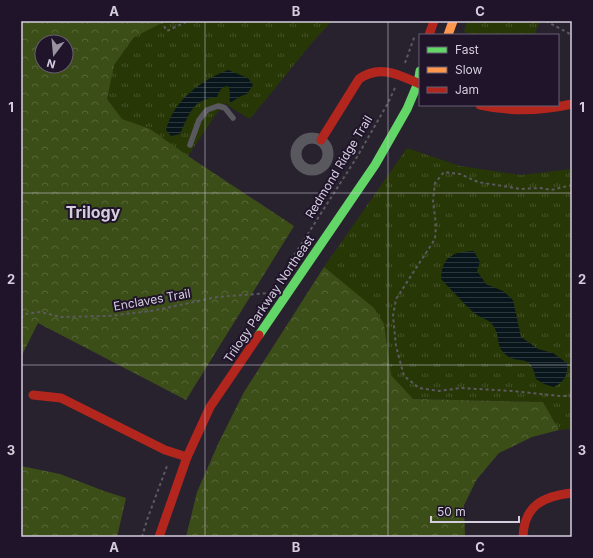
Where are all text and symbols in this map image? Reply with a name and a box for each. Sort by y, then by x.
text: A [109,3,119,19]
text: B [292,3,301,19]
text: C [475,3,485,19]
north arrow [34,34,74,74]
legend [419,34,559,106]
text: Fast [455,42,479,57]
text: N [45,56,57,71]
text: Slow [455,62,483,77]
text: Jam [455,82,479,97]
text: 1 [8,99,14,115]
text: 1 [579,99,585,115]
street label: Redmond Ridge Trail [302,113,375,221]
district label: Trilogy [66,202,121,222]
street label: Trilogy Parkway Northeast [220,232,317,365]
text: 2 [7,271,15,287]
text: 2 [578,271,586,287]
street label: Enclaves Trail [112,285,192,314]
text: 3 [7,442,15,458]
text: 3 [578,442,586,458]
scale bar [431,498,519,524]
text: 50 m [437,504,466,519]
text: A [109,539,119,555]
text: B [292,539,301,555]
text: C [475,539,485,555]

